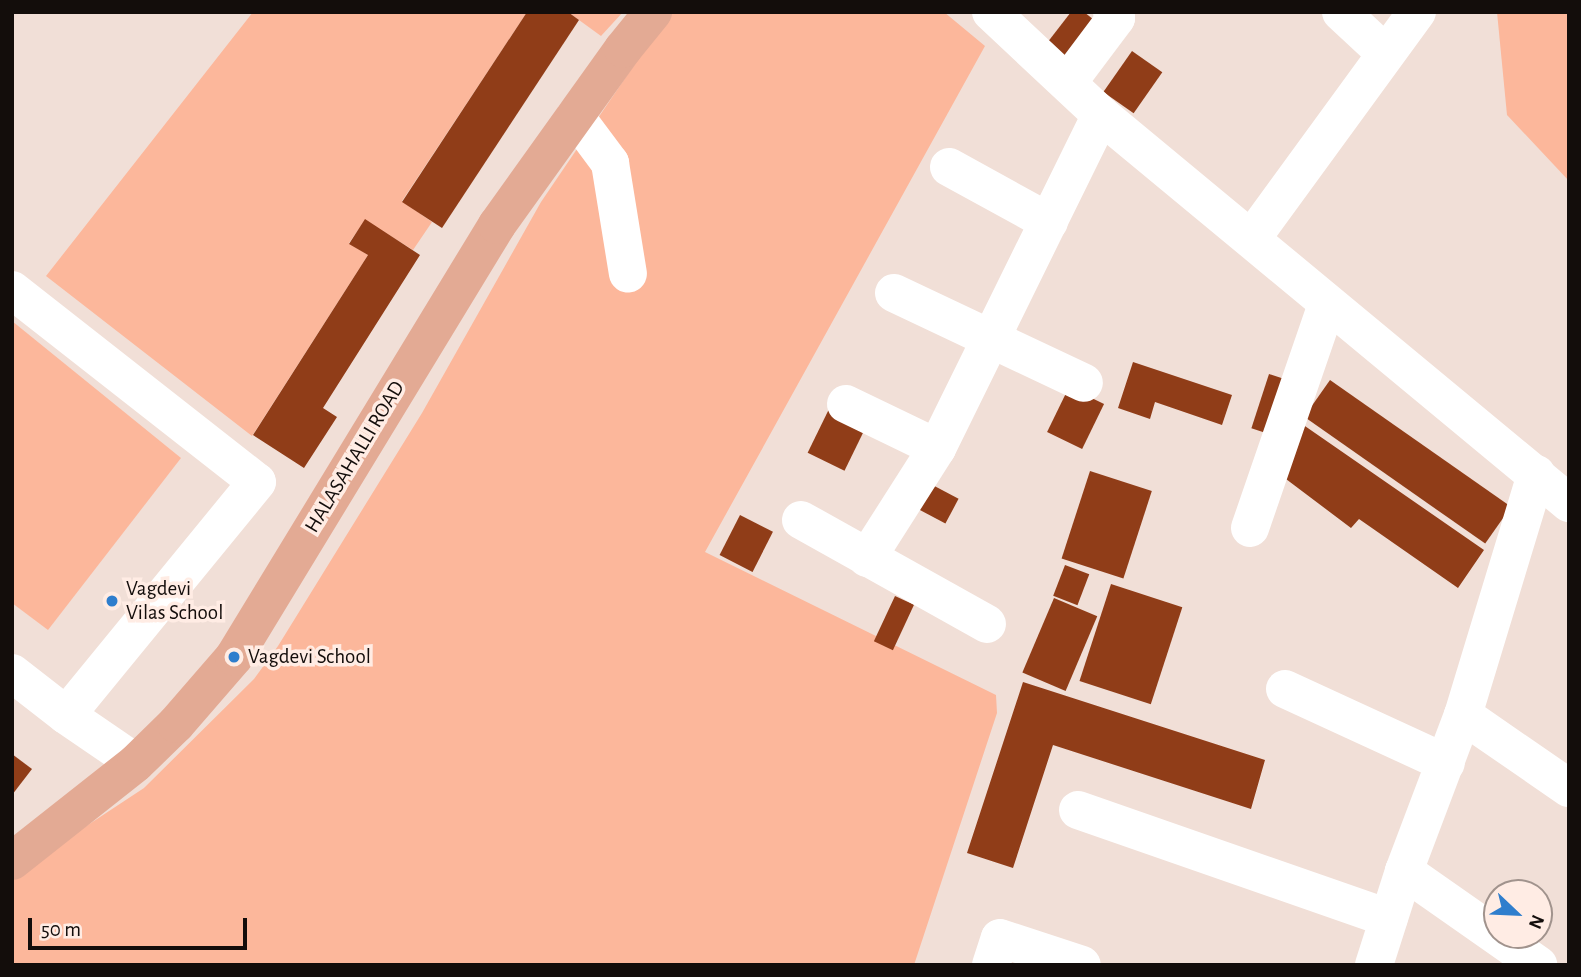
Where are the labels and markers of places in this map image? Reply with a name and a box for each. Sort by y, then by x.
place label: Vagdevi Vilas School [126,576,223,626]
marker: Vagdevi Vilas School [104,593,120,609]
place label: Vagdevi School [248,644,371,670]
marker: Vagdevi School [226,649,242,665]

